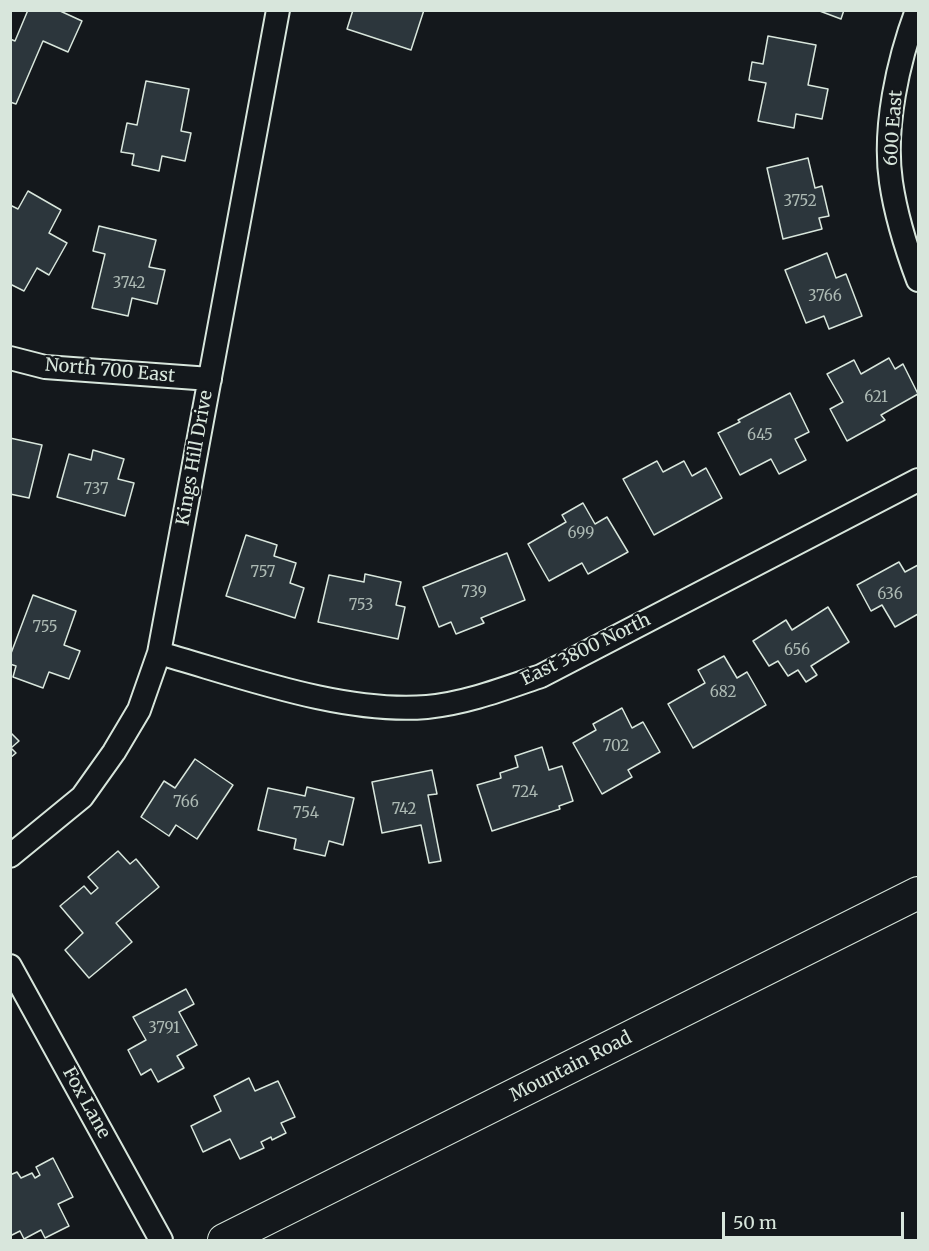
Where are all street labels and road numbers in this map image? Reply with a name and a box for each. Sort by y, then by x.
street label: 600 East [881,89,907,167]
street label: North 700 East [44,355,176,387]
street label: Kings Hill Drive [172,389,218,527]
street label: East 3800 North [518,609,654,691]
street label: Mountain Road [507,1027,635,1107]
street label: Fox Lane [58,1064,114,1142]

